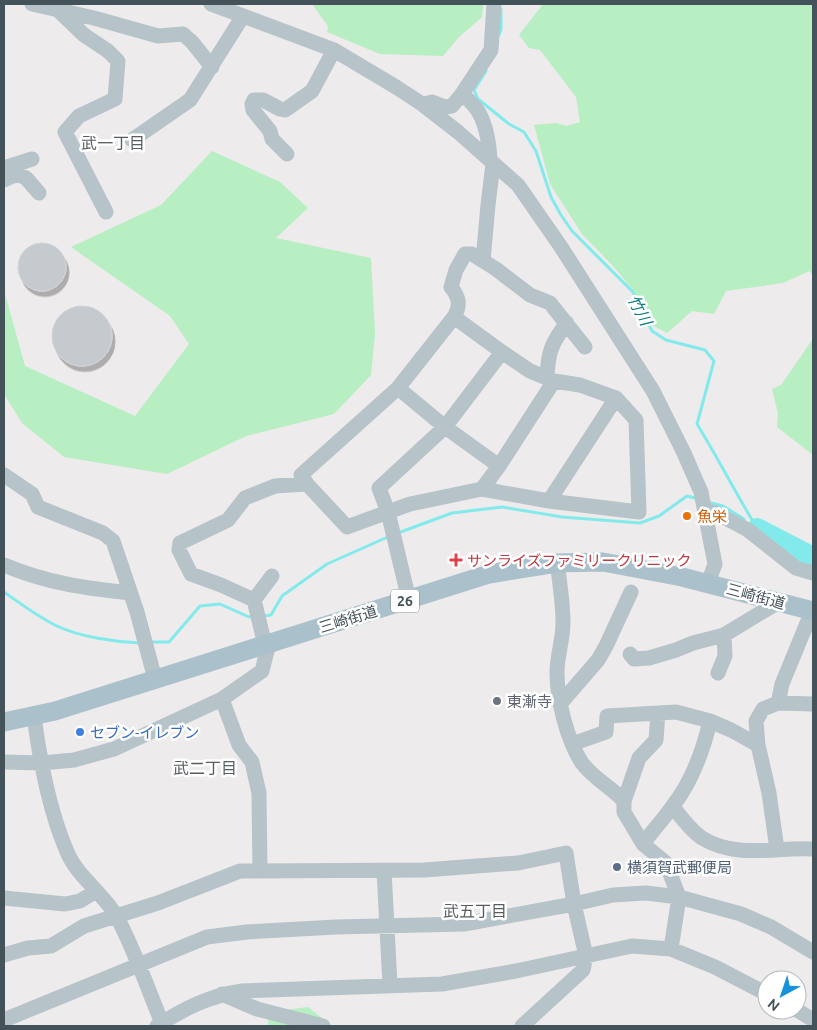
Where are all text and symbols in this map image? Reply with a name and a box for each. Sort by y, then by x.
district label: 武一丁目 [81,134,145,152]
water label: 竹川 [625,292,656,330]
place label: 魚栄 [697,508,727,525]
marker: 魚栄 [681,510,693,522]
place label: サンライズファミリークリニック [467,552,692,569]
marker: サンライズファミリークリニック [449,553,463,567]
street label: 三崎街道 [725,580,787,612]
road number: 26 [391,590,419,612]
street label: 三崎街道 [317,602,379,636]
place label: 東漸寺 [507,693,552,710]
marker: 東漸寺 [491,695,503,707]
place label: セブン-イレブン [90,724,199,741]
marker: セブン-イレブン [74,726,86,738]
district label: 武二丁目 [173,759,237,777]
place label: 横須賀武郵便局 [627,859,732,876]
marker: 横須賀武郵便局 [611,861,623,873]
district label: 武五丁目 [443,902,507,920]
north arrow [757,970,807,1020]
text: N [764,995,783,1014]

